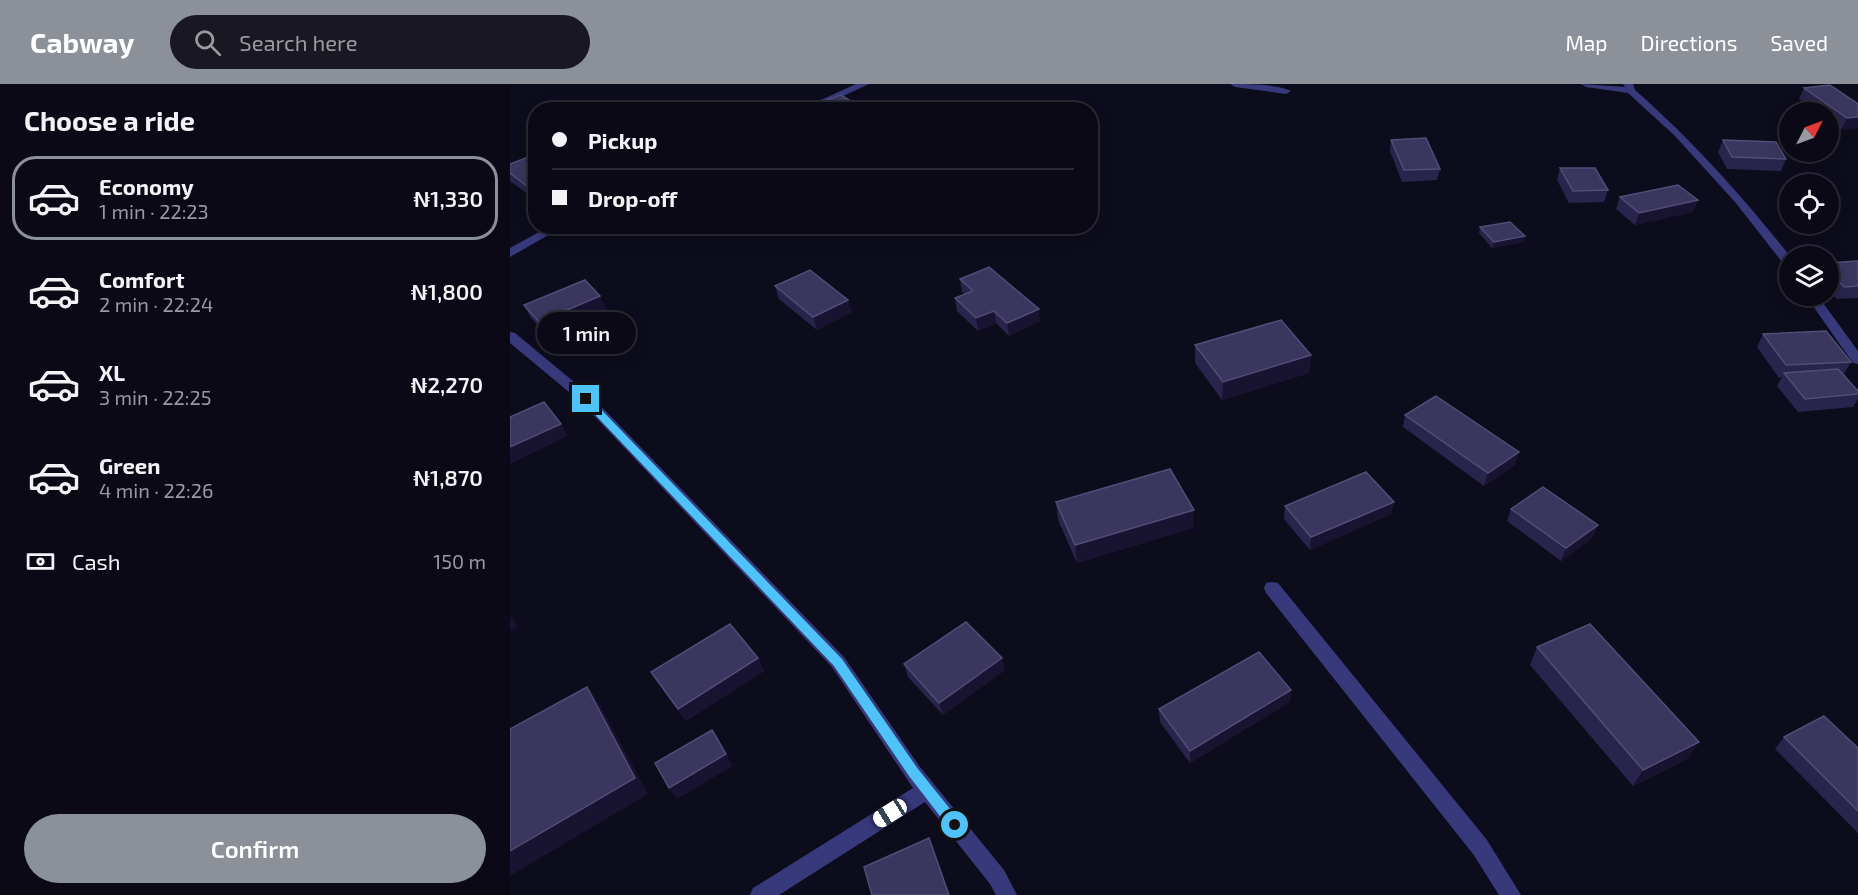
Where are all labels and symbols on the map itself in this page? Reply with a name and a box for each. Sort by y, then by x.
north arrow [1779,102,1839,162]
callout: 1 min [536,312,635,354]
route end [572,385,599,412]
car [870,796,910,830]
route start [941,811,968,838]

